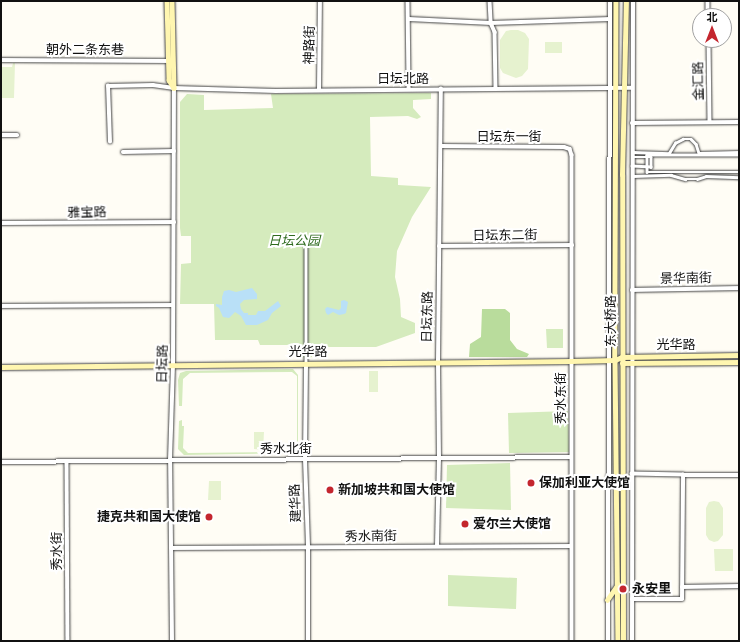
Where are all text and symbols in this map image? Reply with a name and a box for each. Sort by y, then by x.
north arrow [692,8,732,48]
text: 北 [707,10,718,24]
street label: 神路街 [302,25,318,65]
street label: 朝外二条东巷 [46,42,124,58]
street label: 金汇路 [691,61,707,101]
street label: 日坛北路 [377,71,429,87]
street label: 日坛东一街 [477,129,541,145]
street label: 雅宝路 [67,205,107,221]
street label: 日坛东二街 [472,228,538,244]
park label: 日坛公园 [268,233,320,249]
street label: 景华南街 [660,271,712,287]
street label: 日坛东路 [420,291,436,343]
street label: 东大桥路 [603,295,619,347]
street label: 光华路 [657,337,695,353]
street label: 日坛路 [155,344,171,384]
street label: 光华路 [289,344,327,360]
street label: 秀水东街 [553,372,569,424]
street label: 秀水北街 [260,441,312,457]
place label: 保加利亚大使馆 [539,475,630,491]
marker: 保加利亚大使馆 [526,478,536,488]
place label: 新加坡共和国大使馆 [338,482,455,498]
street label: 建华路 [288,483,304,523]
marker: 新加坡共和国大使馆 [325,485,335,495]
place label: 捷克共和国大使馆 [97,509,201,525]
marker: 捷克共和国大使馆 [204,512,214,522]
place label: 爱尔兰大使馆 [473,516,551,532]
marker: 爱尔兰大使馆 [460,519,470,529]
street label: 秀水南街 [345,529,397,545]
street label: 秀水街 [49,532,65,570]
place label: 永安里 [632,581,671,597]
marker: 永安里 [617,583,629,595]

